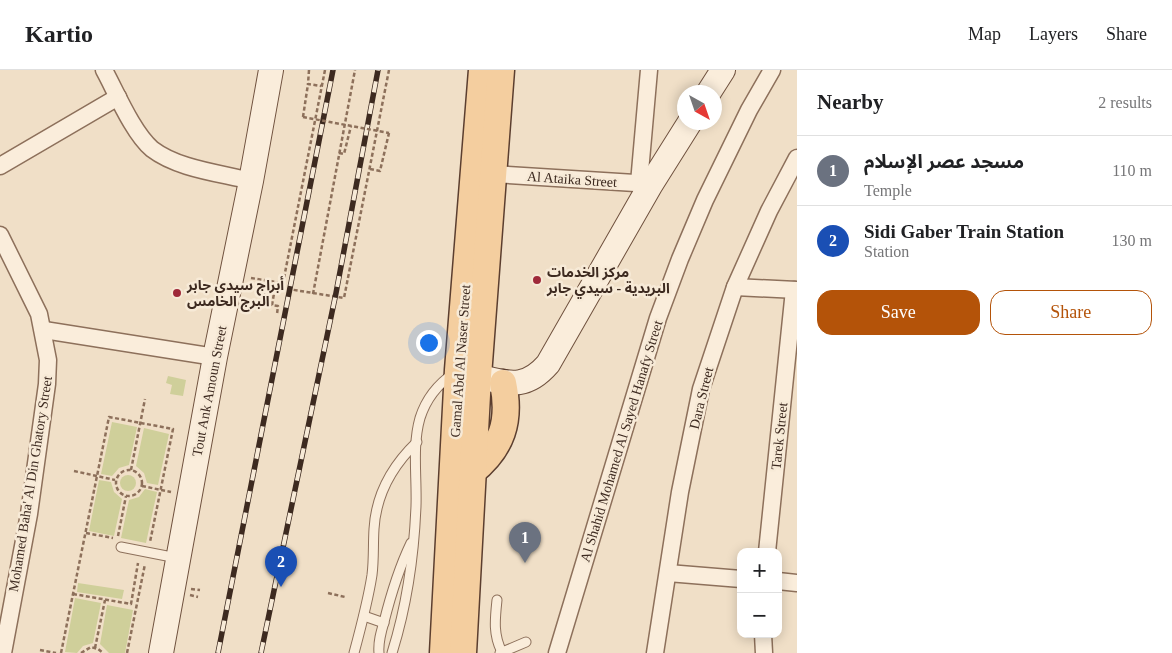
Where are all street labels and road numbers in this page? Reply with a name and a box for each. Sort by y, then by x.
street label: Al Ataika Street [526,169,618,190]
street label: Gamal Abd Al Naser Street [448,284,473,438]
street label: Al Shahid Mohamed Al Sayed Hanafy Street [577,318,666,564]
street label: Tout Ank Amoun Street [189,324,230,458]
street label: Dara Street [687,365,716,431]
street label: Mohamed Baha' Al Din Ghatory Street [6,375,55,593]
street label: Tarek Street [768,401,791,471]

